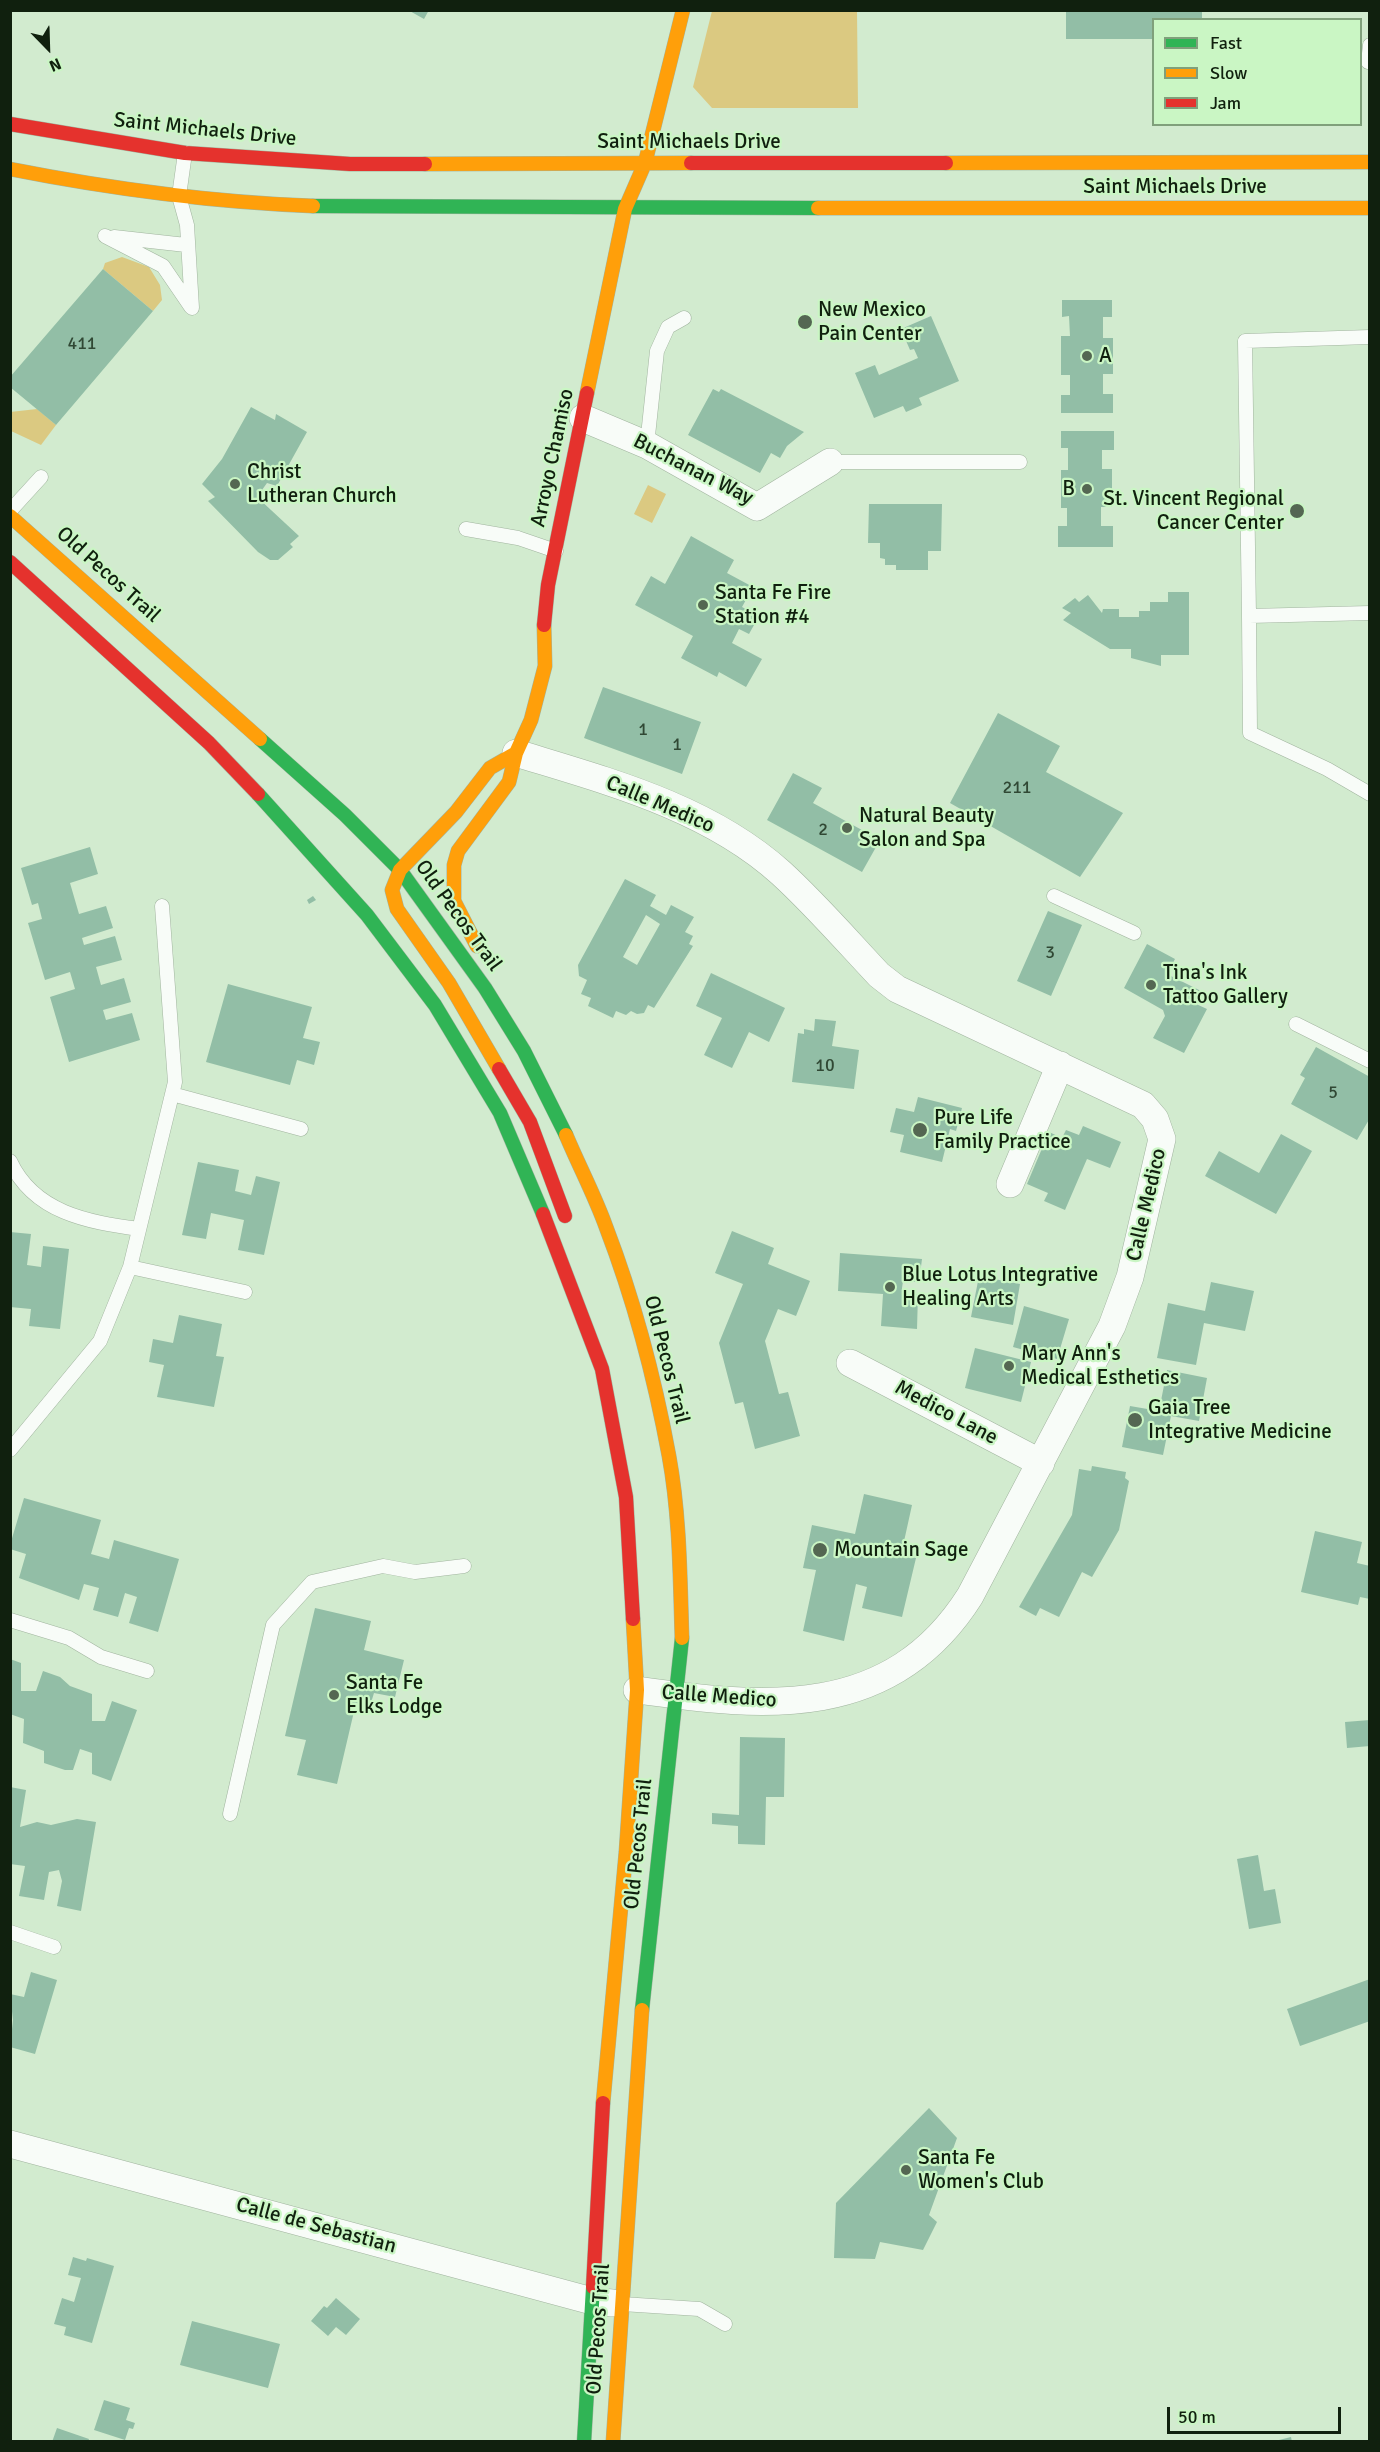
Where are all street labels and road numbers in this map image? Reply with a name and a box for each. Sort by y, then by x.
street label: Saint Michaels Drive [112,108,298,152]
street label: Saint Michaels Drive [597,129,781,155]
street label: Saint Michaels Drive [1083,174,1267,200]
street label: Arroyo Chamiso [526,386,580,530]
street label: Buchanan Way [629,429,757,511]
street label: Old Pecos Trail [51,522,165,628]
street label: Calle Medico [602,771,718,839]
street label: Old Pecos Trail [409,855,507,977]
street label: Calle Medico [1122,1146,1172,1264]
street label: Old Pecos Trail [638,1293,694,1427]
street label: Medico Lane [890,1375,1002,1451]
street label: Calle Medico [661,1680,777,1714]
street label: Old Pecos Trail [620,1777,658,1911]
street label: Calle de Sebastian [233,2192,399,2260]
street label: Old Pecos Trail [582,2263,616,2395]

